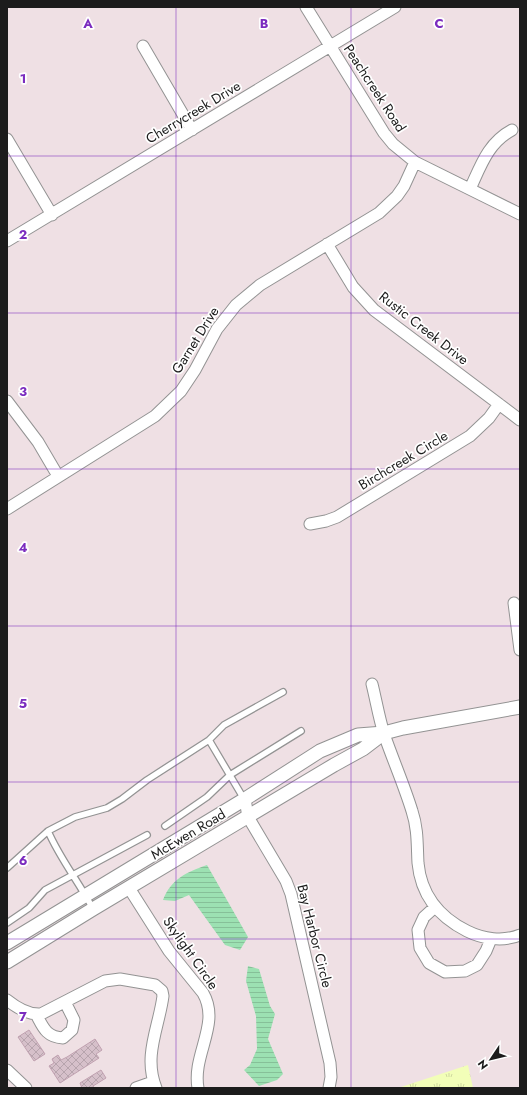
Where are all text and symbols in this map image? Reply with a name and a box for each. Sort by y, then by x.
text: A [82,14,93,33]
text: B [260,14,269,33]
text: C [434,14,444,33]
street label: Peachcreek Road [339,40,411,136]
text: 1 [20,69,26,88]
street label: Cherrycreek Drive [142,76,244,148]
text: 2 [19,225,27,244]
street label: Rustic Creek Drive [375,287,473,369]
street label: Garnet Drive [166,303,224,377]
text: 3 [19,382,27,401]
street label: Birchcreek Circle [355,425,451,495]
text: 4 [18,538,28,557]
text: 5 [19,694,27,713]
street label: McEwen Road [147,804,229,864]
text: 6 [19,851,28,870]
street label: Bay Harbor Circle [292,882,338,990]
street label: Skylight Circle [158,912,224,994]
text: 7 [19,1007,27,1026]
north arrow [471,1039,511,1079]
text: N [474,1057,492,1073]

